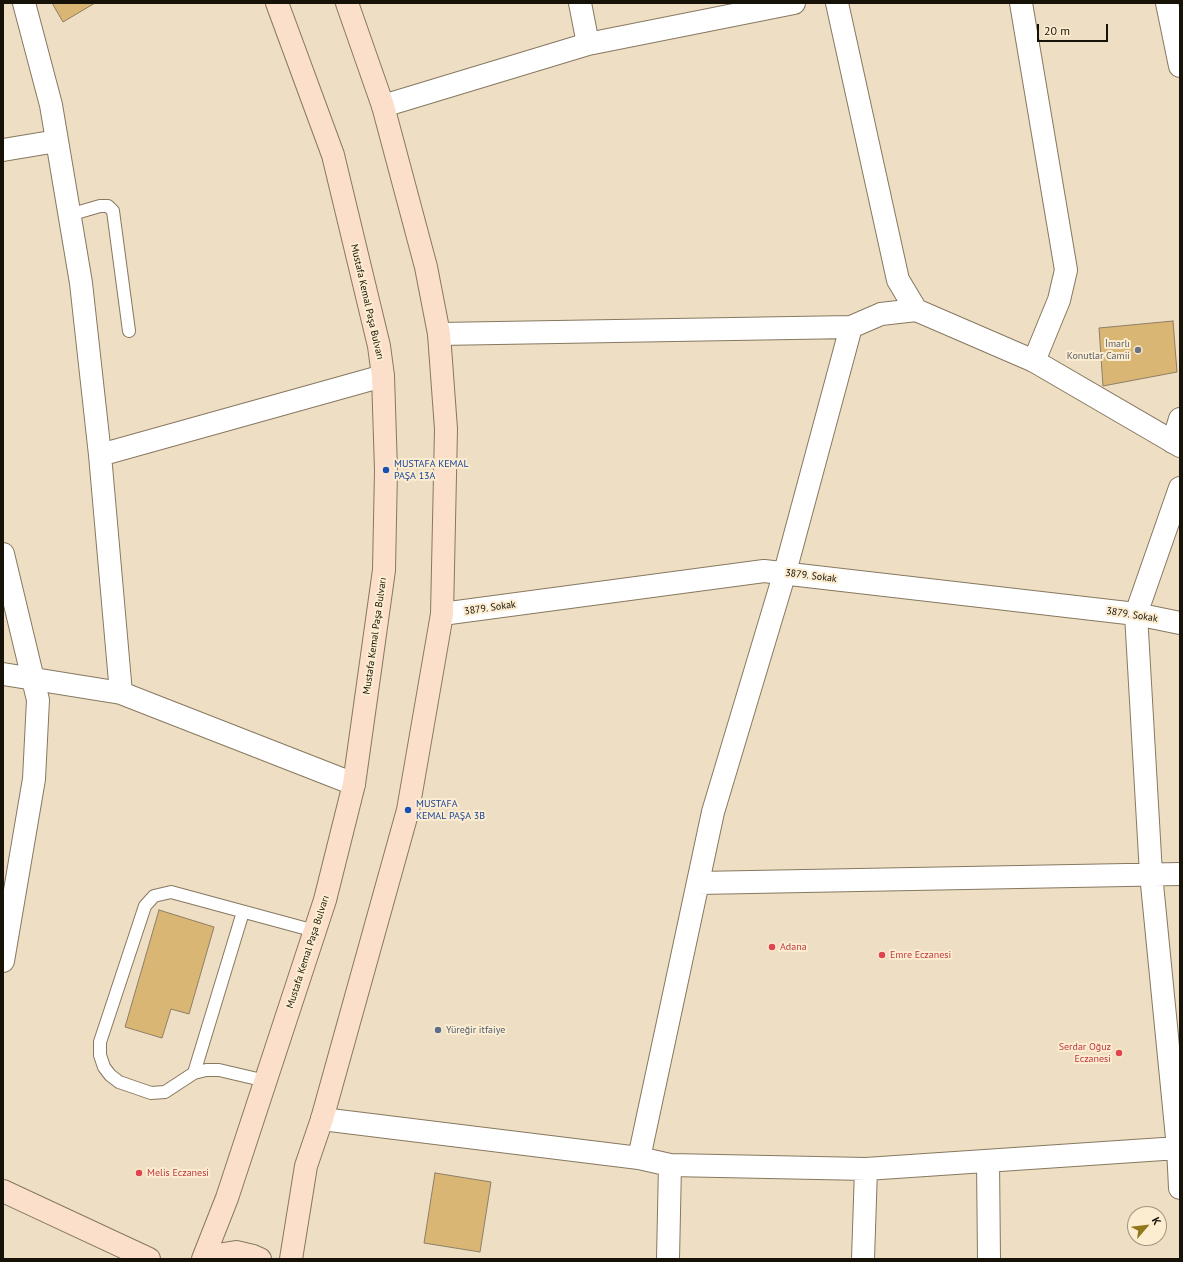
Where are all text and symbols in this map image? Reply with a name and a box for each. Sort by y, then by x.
scale bar [1039,16,1110,42]
text: 20 m [1044,23,1070,38]
street label: Mustafa Kemal Paşa Bulvarı [348,243,386,361]
place label: İmarlı Konutlar Camii [1067,338,1130,362]
marker: İmarlı Konutlar Camii [1133,345,1143,355]
place label: MUSTAFA KEMAL PAŞA 13A [394,458,469,482]
marker: MUSTAFA KEMAL PAŞA 13A [381,465,391,475]
street label: 3879. Sokak [785,567,837,585]
street label: Mustafa Kemal Paşa Bulvarı [361,577,389,695]
street label: 3879. Sokak [464,598,516,618]
street label: 3879. Sokak [1105,605,1159,625]
place label: MUSTAFA KEMAL PAŞA 3B [416,798,485,822]
marker: MUSTAFA KEMAL PAŞA 3B [403,805,413,815]
street label: Mustafa Kemal Paşa Bulvarı [284,894,332,1010]
place label: Adana [780,941,807,953]
marker: Adana [767,942,777,952]
place label: Emre Eczanesi [890,949,951,961]
marker: Emre Eczanesi [877,950,887,960]
place label: Yüreğir itfaiye [446,1024,505,1036]
marker: Yüreğir itfaiye [433,1025,443,1035]
place label: Serdar Oğuz Eczanesi [1059,1041,1111,1064]
marker: Serdar Oğuz Eczanesi [1114,1048,1124,1058]
place label: Melis Eczanesi [147,1167,209,1179]
marker: Melis Eczanesi [134,1168,144,1178]
north arrow [1127,1206,1167,1246]
text: K [1149,1215,1164,1227]

